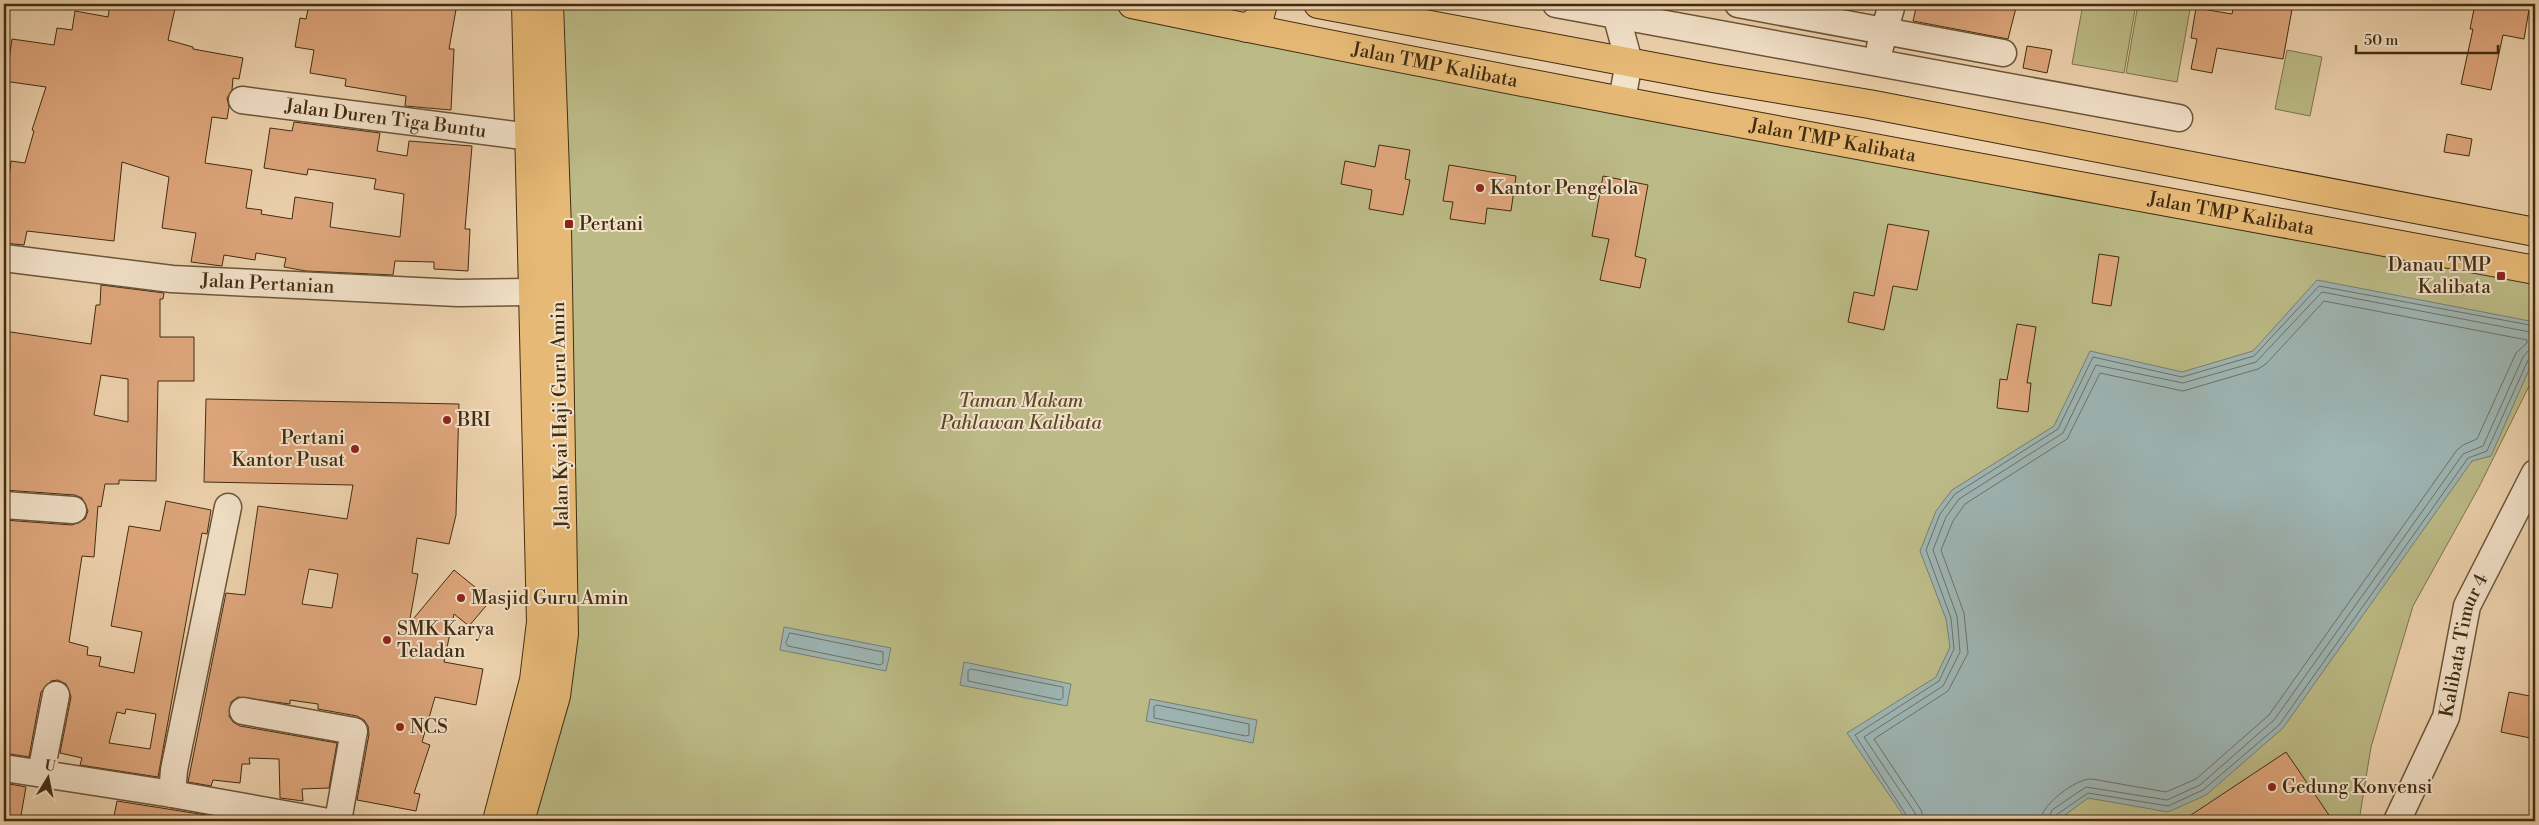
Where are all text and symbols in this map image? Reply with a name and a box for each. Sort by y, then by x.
scale bar [2356,22,2499,54]
text: 50 m [2364,31,2398,50]
street label: Jalan TMP Kalibata [1349,37,1520,93]
street label: Jalan Duren Tiga Buntu [283,94,488,143]
street label: Jalan TMP Kalibata [1747,113,1918,168]
place label: Kantor Pengelola [1490,176,1639,200]
marker: Kantor Pengelola [1474,182,1486,194]
street label: Jalan TMP Kalibata [2145,186,2317,241]
place label: Pertani [579,212,643,236]
marker: Pertani [563,218,575,230]
place label: Danau TMP Kalibata [2388,253,2491,299]
street label: Jalan Pertanian [199,268,335,299]
marker: Danau TMP Kalibata [2495,270,2507,282]
street label: Jalan Kyai Haji Guru Amin [546,301,574,530]
park label: Taman Makam Pahlawan Kalibata [939,389,1102,435]
place label: BRI [456,408,491,432]
marker: BRI [441,414,453,426]
place label: Pertani Kantor Pusat [232,426,345,472]
marker: Pertani Kantor Pusat [349,443,361,455]
street label: Kalibata Timur 4 [2434,569,2494,719]
place label: Masjid Guru Amin [471,586,629,610]
marker: Masjid Guru Amin [455,592,467,604]
place label: SMK Karya Teladan [397,617,495,663]
marker: SMK Karya Teladan [381,634,393,646]
place label: NCS [410,715,448,739]
marker: NCS [394,721,406,733]
north arrow [22,752,72,802]
text: U [43,756,57,776]
place label: Gedung Konvensi [2282,775,2433,799]
marker: Gedung Konvensi [2266,781,2278,793]

